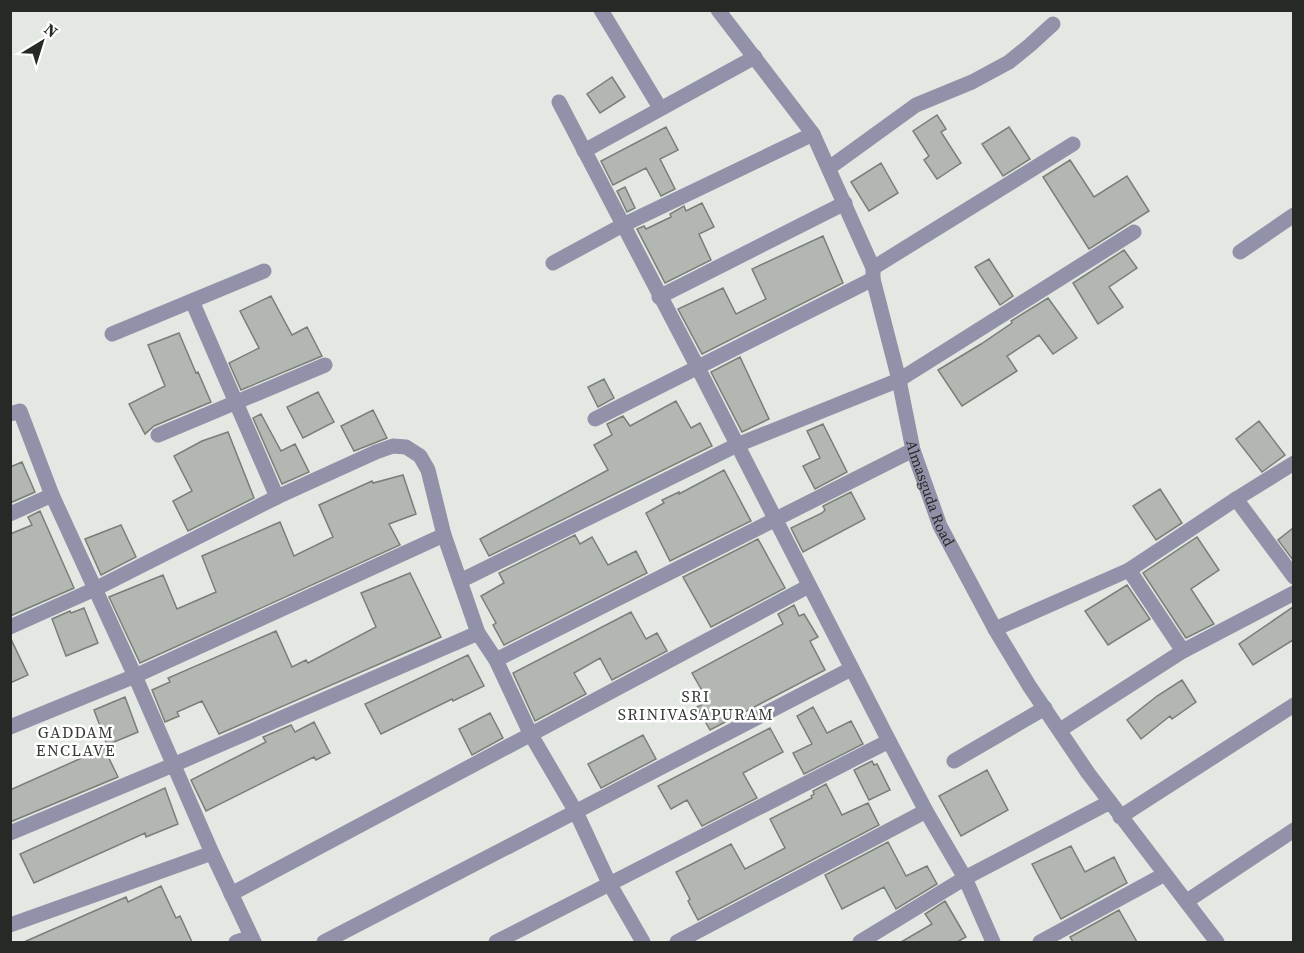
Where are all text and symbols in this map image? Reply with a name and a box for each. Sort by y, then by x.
north arrow [12,12,72,72]
text: N [40,18,63,43]
street label: Almasguda Road [901,438,960,550]
district label: SRI SRINIVASAPURAM [618,685,774,725]
district label: GADDAM ENCLAVE [36,721,116,761]

